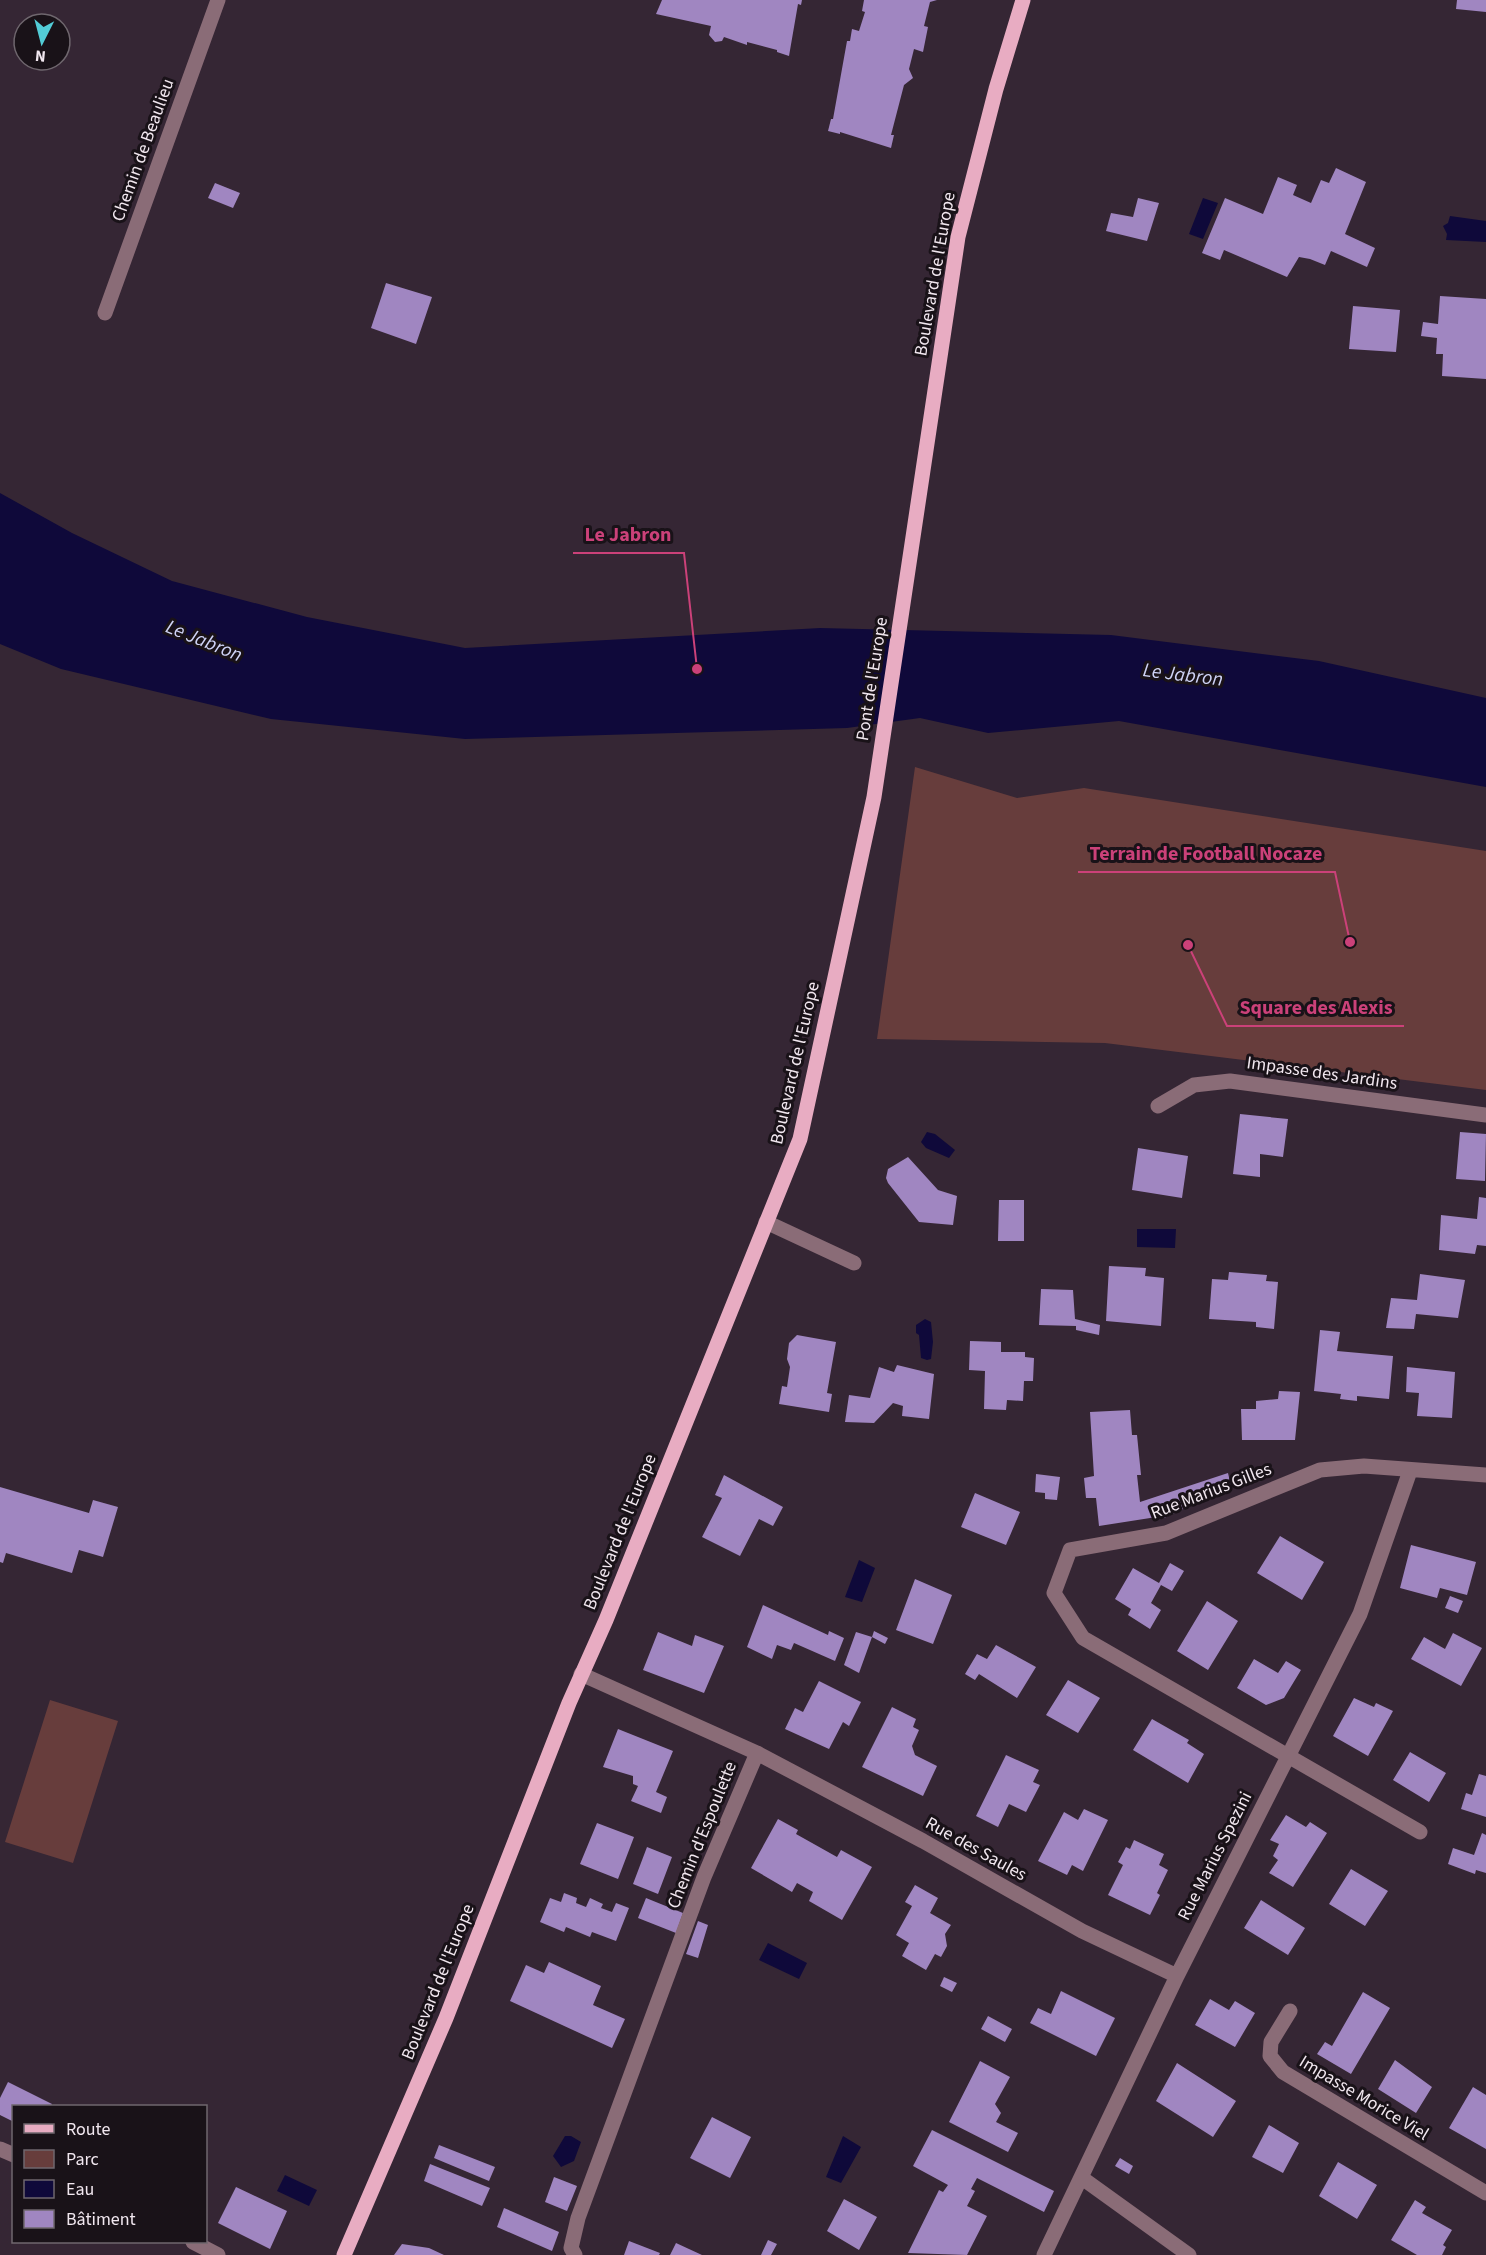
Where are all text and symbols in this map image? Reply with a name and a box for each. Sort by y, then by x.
north arrow [12,12,72,72]
text: N [34,44,47,67]
street label: Chemin de Beaulieu [106,75,180,225]
street label: Boulevard de l'Europe [908,190,962,358]
callout: Le Jabron [573,515,684,553]
text: Le Jabron [585,521,671,549]
water label: Le Jabron [161,613,247,669]
street label: Pont de l'Europe [850,615,894,743]
water label: Le Jabron [1141,656,1225,694]
callout: Terrain de Football Nocaze [1078,834,1335,872]
text: Terrain de Football Nocaze [1090,840,1322,868]
street label: Boulevard de l'Europe [764,979,826,1147]
callout: Square des Alexis [1227,988,1404,1026]
text: Square des Alexis [1239,994,1393,1022]
street label: Impasse des Jardins [1245,1050,1399,1096]
street label: Boulevard de l'Europe [577,1450,663,1614]
street label: Rue Marius Gilles [1147,1456,1275,1526]
street label: Chemin d'Espoulette [661,1758,743,1912]
street label: Rue Marius Spezini [1172,1787,1258,1925]
street label: Rue des Saules [921,1811,1031,1887]
street label: Boulevard de l'Europe [395,1900,481,2064]
street label: Impasse Morice Viel [1294,2049,1434,2147]
legend [12,2105,207,2243]
text: Route [66,2117,110,2142]
text: Parc [66,2147,99,2172]
text: Eau [66,2177,94,2202]
text: Bâtiment [66,2207,136,2232]

